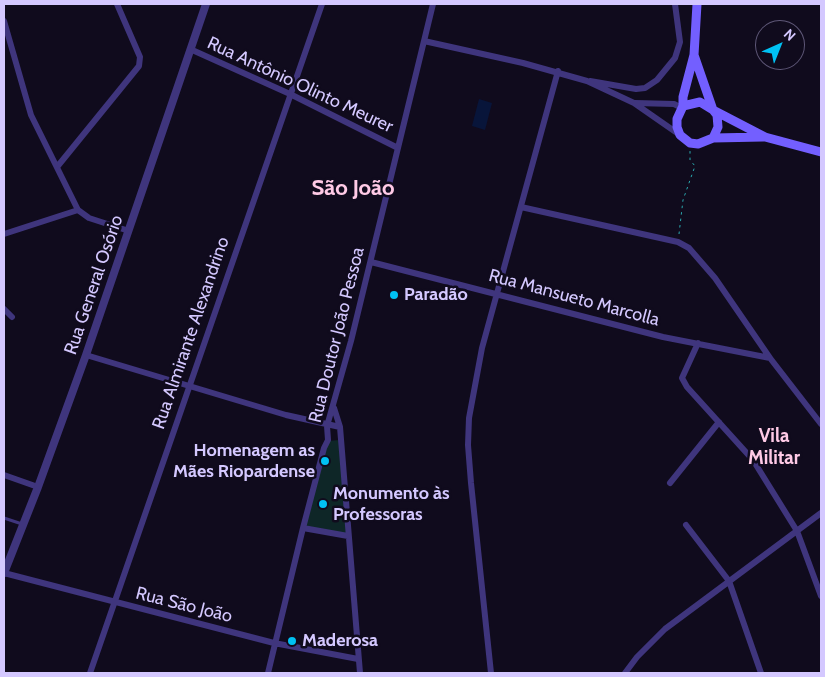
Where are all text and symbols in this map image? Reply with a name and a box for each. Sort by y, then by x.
north arrow [755,20,805,70]
text: N [780,25,800,45]
street label: Rua Antônio Olinto Meurer [204,32,396,138]
district label: São João [311,176,395,202]
street label: Rua General Osório [60,212,128,358]
street label: Rua Almirante Alexandrino [148,234,234,432]
street label: Rua Doutor João Pessoa [305,245,369,425]
street label: Rua Mansueto Marcolla [486,265,662,331]
place label: Paradão [404,284,468,306]
marker: Paradão [388,289,400,301]
district label: Vila Militar [748,425,800,469]
place label: Homenagem as Mães Riopardense [173,440,315,482]
marker: Homenagem as Mães Riopardense [319,455,331,467]
place label: Monumento às Professoras [333,483,450,526]
marker: Monumento às Professoras [317,498,329,510]
street label: Rua São João [134,583,234,627]
place label: Maderosa [302,630,378,652]
marker: Maderosa [286,635,298,647]

